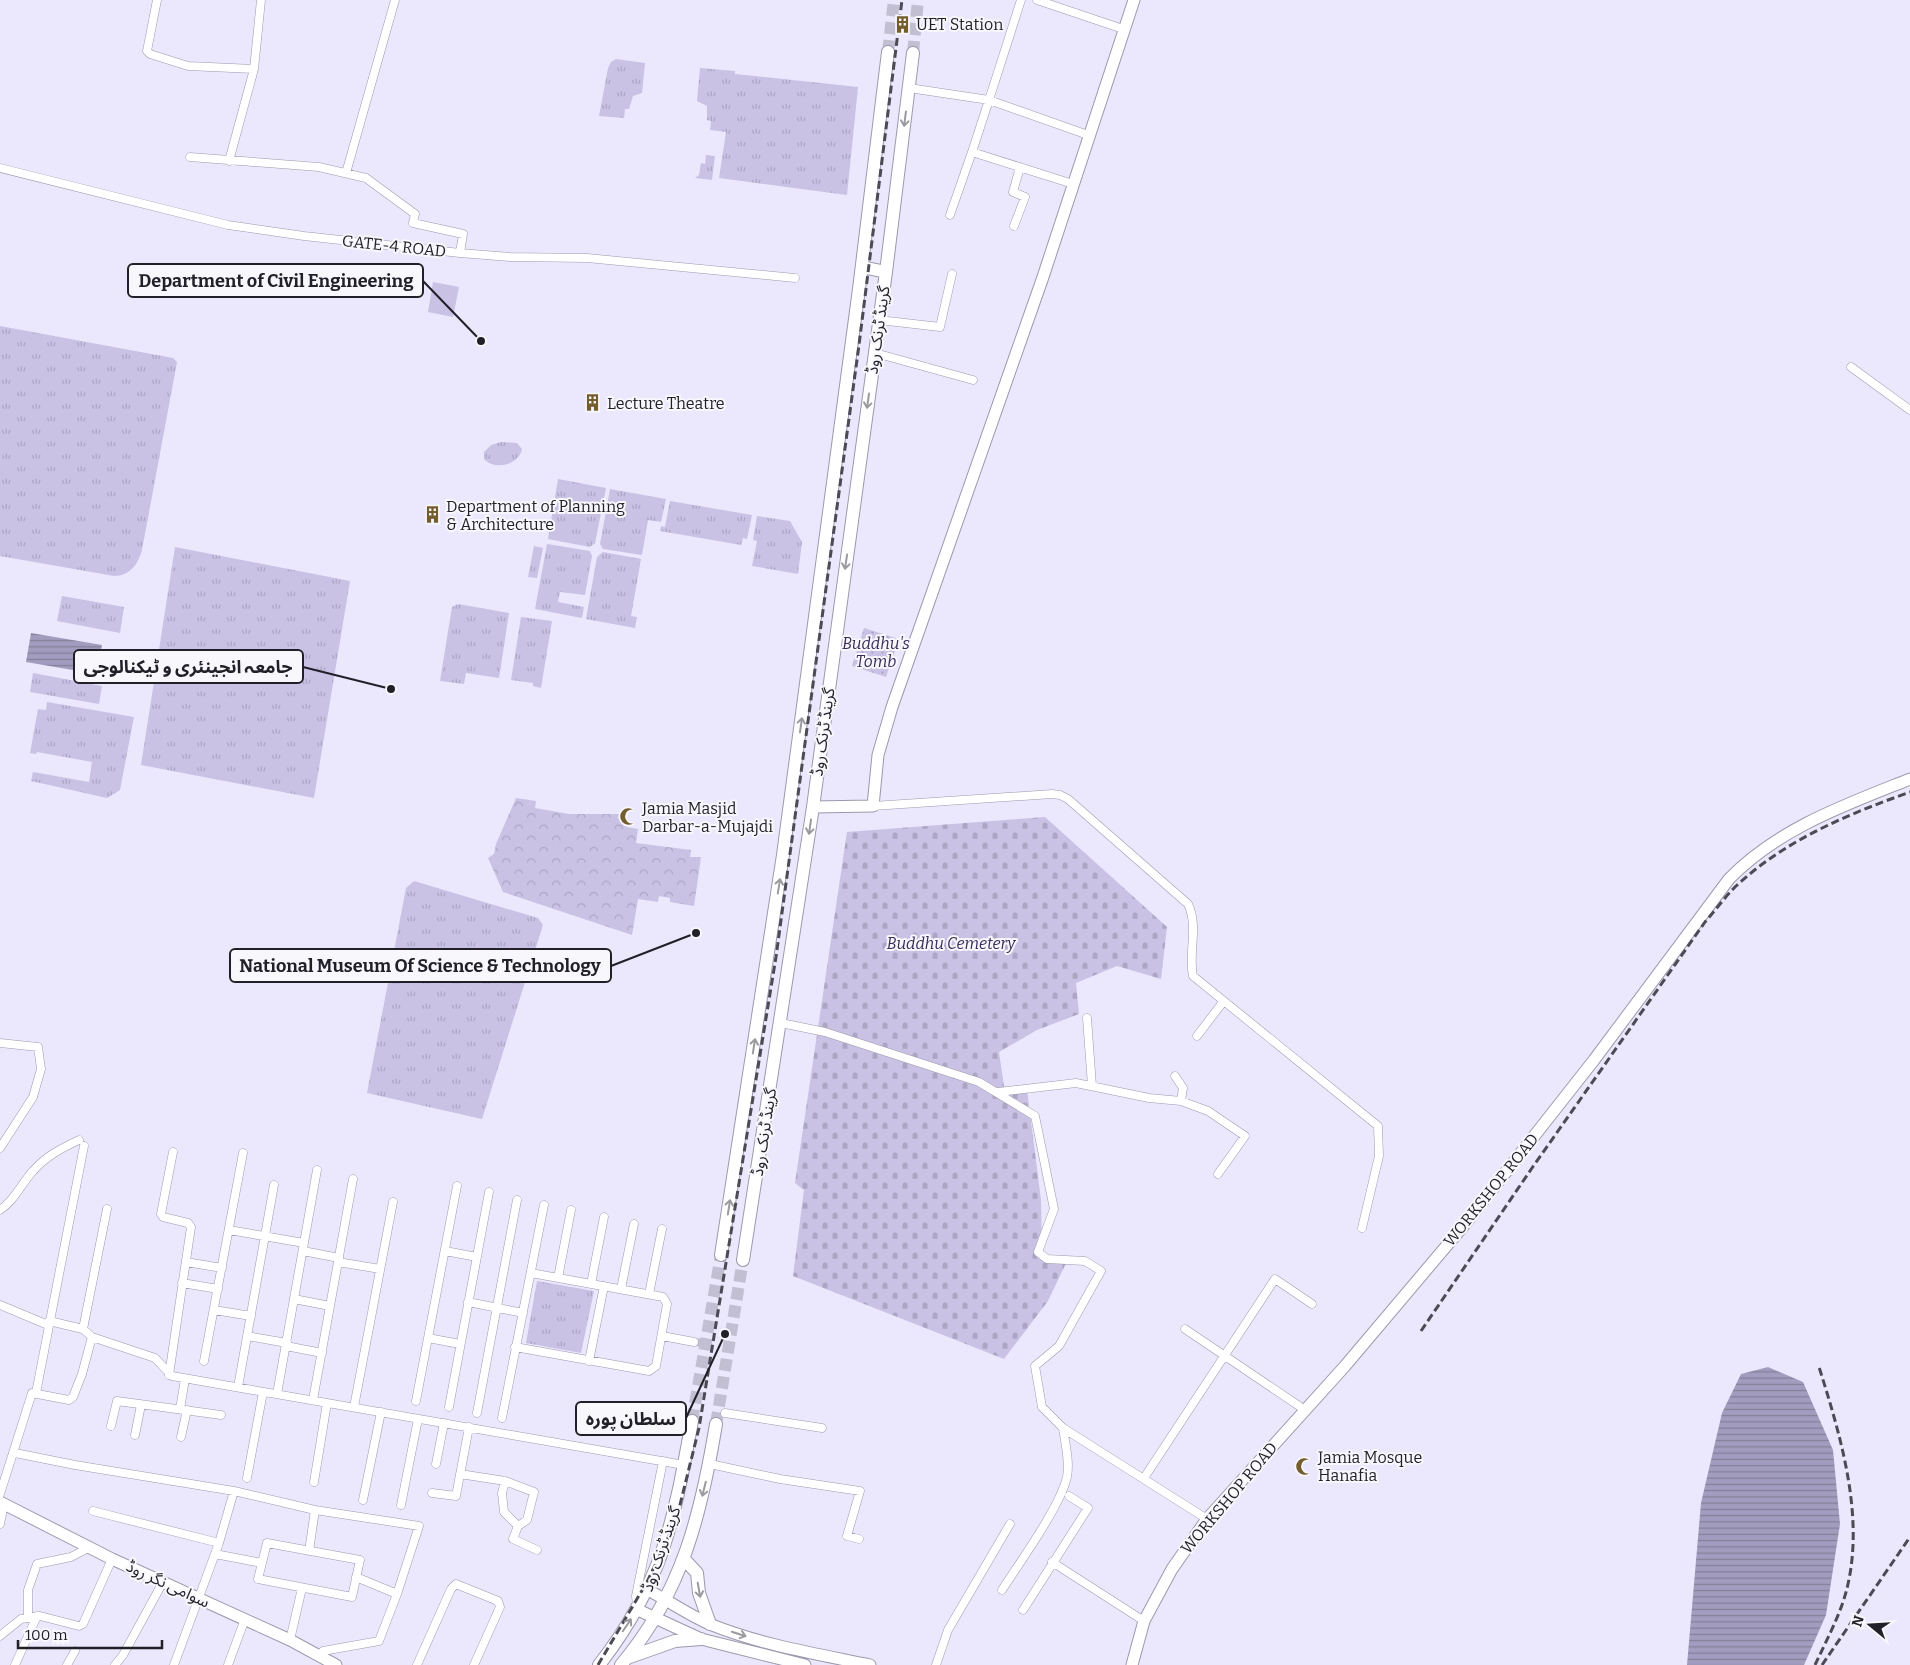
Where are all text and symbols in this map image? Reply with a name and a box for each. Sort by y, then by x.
building icon: UET Station [892,14,912,34]
place label: UET Station [916,15,1003,34]
one-way arrow [900,110,910,126]
street label: GATE-4 ROAD [341,231,447,261]
callout: Department of Civil Engineering [128,264,423,297]
text: Department of Civil Engineering [139,270,414,292]
street label: گرینڈ ٹرنک روڈ [862,284,894,375]
building icon: Lecture Theatre [583,393,603,413]
one-way arrow [863,393,873,409]
place label: Lecture Theatre [607,394,725,413]
place label: Department of Planning & Architecture [446,497,625,534]
building icon: Department of Planning & Architecture [422,505,442,525]
one-way arrow [841,554,851,570]
park label: Buddhu's Tomb [842,634,910,671]
callout: جامعہ انجینئری و ٹیکنالوجی [74,650,303,683]
text: جامعہ انجینئری و ٹیکنالوجی [83,656,293,678]
street label: گرینڈ ٹرنک روڈ [807,686,839,777]
one-way arrow [796,717,806,733]
place label: Jamia Masjid Darbar-a-Mujajdi [641,799,773,836]
mosque icon: Jamia Masjid Darbar-a-Mujajdi [618,807,638,827]
one-way arrow [805,819,815,835]
one-way arrow [774,878,784,894]
park label: Buddhu Cemetery [887,934,1016,953]
callout: National Museum Of Science & Technology [230,949,611,982]
text: National Museum Of Science & Technology [239,955,602,977]
one-way arrow [749,1039,759,1055]
street label: گرینڈ ٹرنک روڈ [748,1086,780,1177]
street label: WORKSHOP ROAD [1440,1130,1542,1250]
one-way arrow [724,1199,734,1215]
callout: سلطان پورہ [576,1402,686,1435]
text: سلطان پورہ [586,1408,676,1431]
street label: WORKSHOP ROAD [1177,1438,1281,1558]
place label: Jamia Mosque Hanafia [1317,1448,1422,1485]
mosque icon: Jamia Mosque Hanafia [1294,1456,1314,1476]
one-way arrow [699,1481,708,1497]
street label: گرینڈ ٹرنک روڈ [638,1504,685,1594]
street label: سوامی نگر روڈ [123,1556,213,1612]
one-way arrow [695,1582,705,1598]
north arrow [1845,1600,1895,1650]
text: N [1848,1613,1868,1629]
scale bar [18,1618,161,1650]
one-way arrow [622,1619,632,1633]
text: 100 m [25,1626,68,1644]
one-way arrow [730,1630,746,1639]

